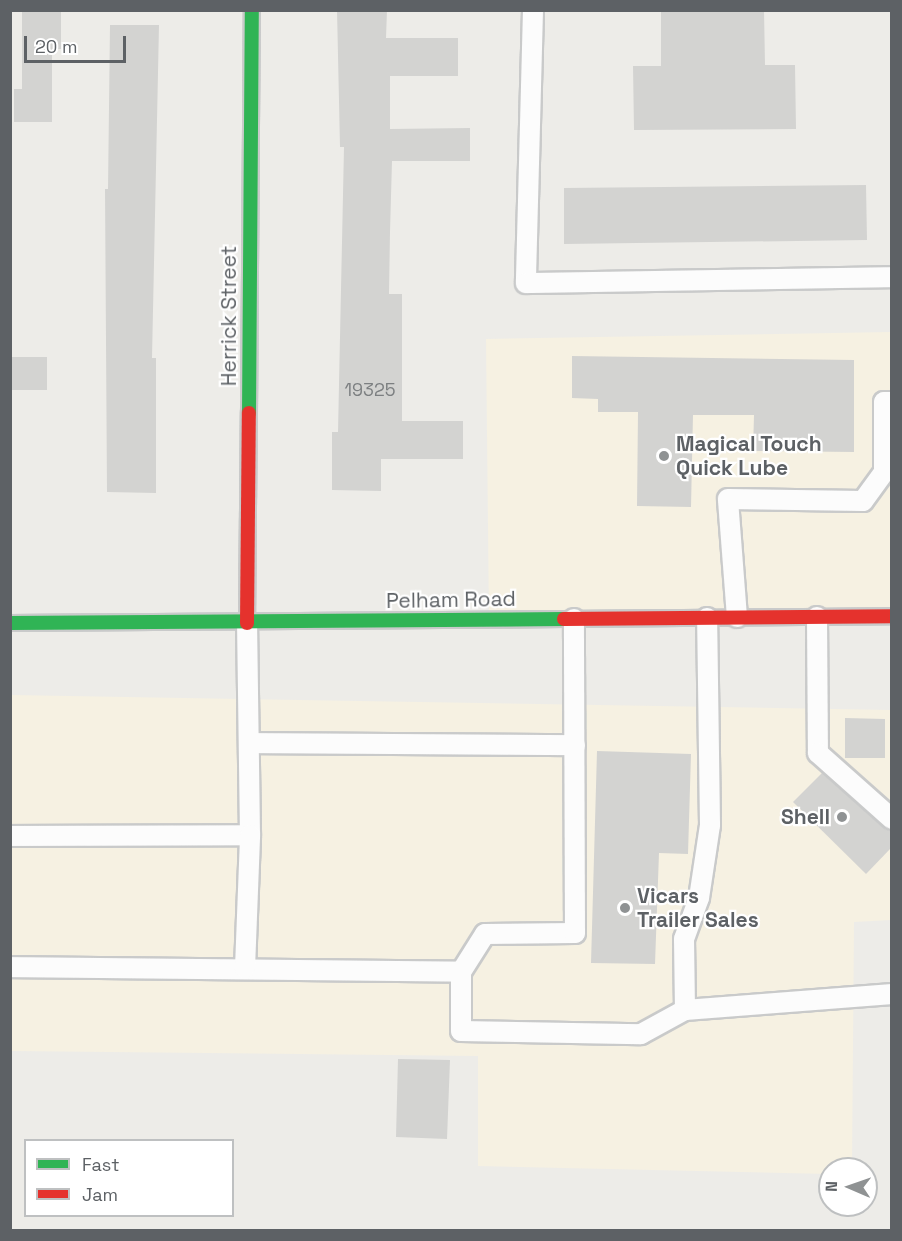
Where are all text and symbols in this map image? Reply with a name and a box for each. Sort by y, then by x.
scale bar [27,24,129,62]
text: 20 m [35,35,78,58]
street label: Herrick Street [216,246,242,386]
house number: 19325 [344,379,396,401]
place label: Magical Touch Quick Lube [676,431,822,481]
marker: Magical Touch Quick Lube [657,449,671,463]
street label: Pelham Road [386,586,516,614]
place label: Shell [781,804,830,830]
marker: Shell [835,810,849,824]
place label: Vicars Trailer Sales [637,883,759,933]
marker: Vicars Trailer Sales [618,901,632,915]
legend [24,1139,234,1217]
text: Fast [82,1153,119,1176]
north arrow [818,1157,878,1217]
text: N [821,1181,842,1192]
text: Jam [82,1183,118,1206]

